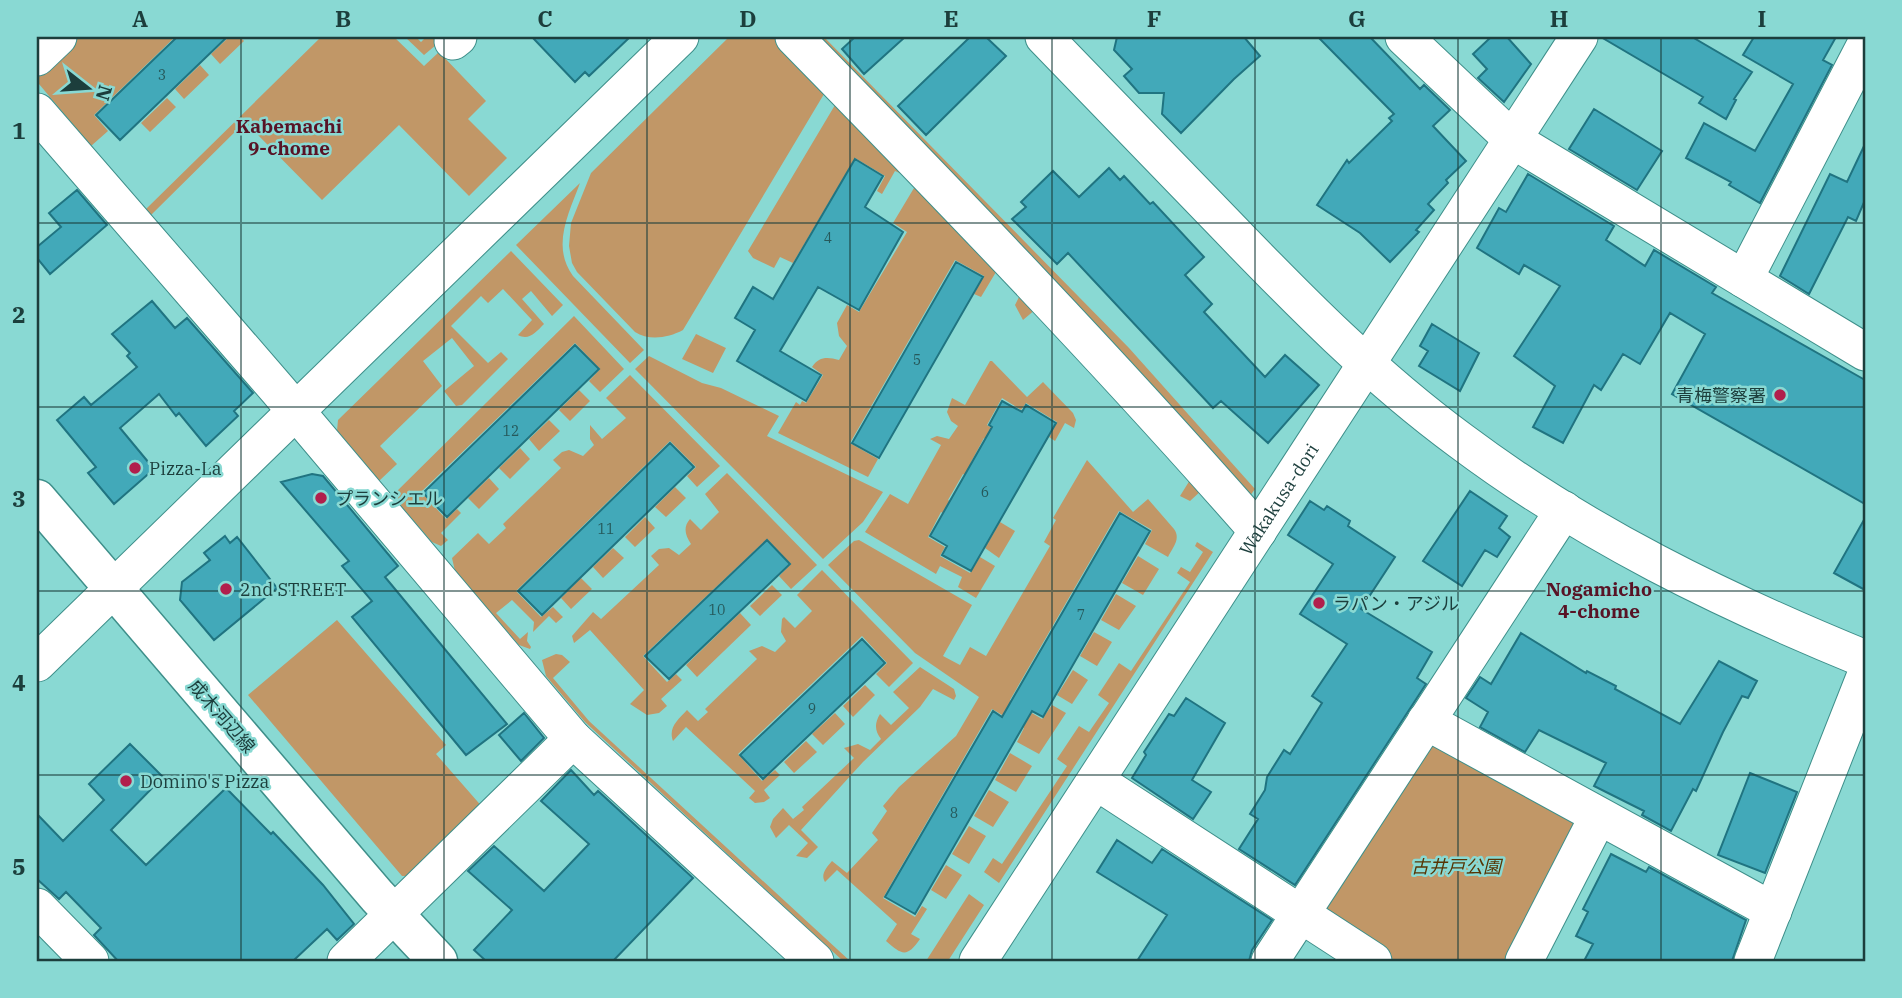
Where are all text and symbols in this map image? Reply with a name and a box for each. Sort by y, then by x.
text: A [132,3,148,33]
text: B [335,3,351,33]
text: C [537,3,553,33]
text: D [739,3,757,33]
text: E [943,3,959,33]
text: F [1147,3,1161,33]
text: G [1348,3,1366,33]
text: H [1550,3,1568,33]
text: I [1758,3,1766,33]
north arrow [52,52,122,122]
house number: 3 [158,66,166,84]
text: N [91,82,118,104]
district label: Kabemachi 9-chome [236,114,342,160]
text: 1 [12,115,26,145]
house number: 4 [824,229,832,247]
text: 2 [12,299,26,329]
house number: 5 [913,351,921,369]
place label: 青梅警察署 [1676,384,1766,407]
marker: 青梅警察署 [1772,387,1788,403]
house number: 12 [503,422,519,440]
street label: Wakakusa-dori [1234,439,1323,559]
place label: Pizza-La [149,457,222,480]
marker: Pizza-La [127,460,143,476]
text: 3 [12,483,26,513]
house number: 6 [981,483,989,501]
place label: プランシエル [335,487,443,510]
marker: プランシエル [313,490,329,506]
house number: 11 [598,520,614,538]
district label: Nogamicho 4-chome [1546,577,1652,623]
place label: 2nd STREET [240,578,347,601]
marker: 2nd STREET [218,581,234,597]
place label: ラパン・アジル [1333,592,1459,615]
marker: ラパン・アジル [1311,595,1327,611]
house number: 10 [709,601,725,619]
house number: 7 [1077,606,1085,624]
text: 4 [12,667,26,697]
street label: 成木河辺線 [184,674,260,758]
house number: 9 [808,700,816,718]
place label: Domino's Pizza [140,770,269,793]
marker: Domino's Pizza [118,773,134,789]
house number: 8 [950,804,958,822]
text: 5 [12,851,26,881]
park label: 古井戸公園 [1411,855,1504,878]

